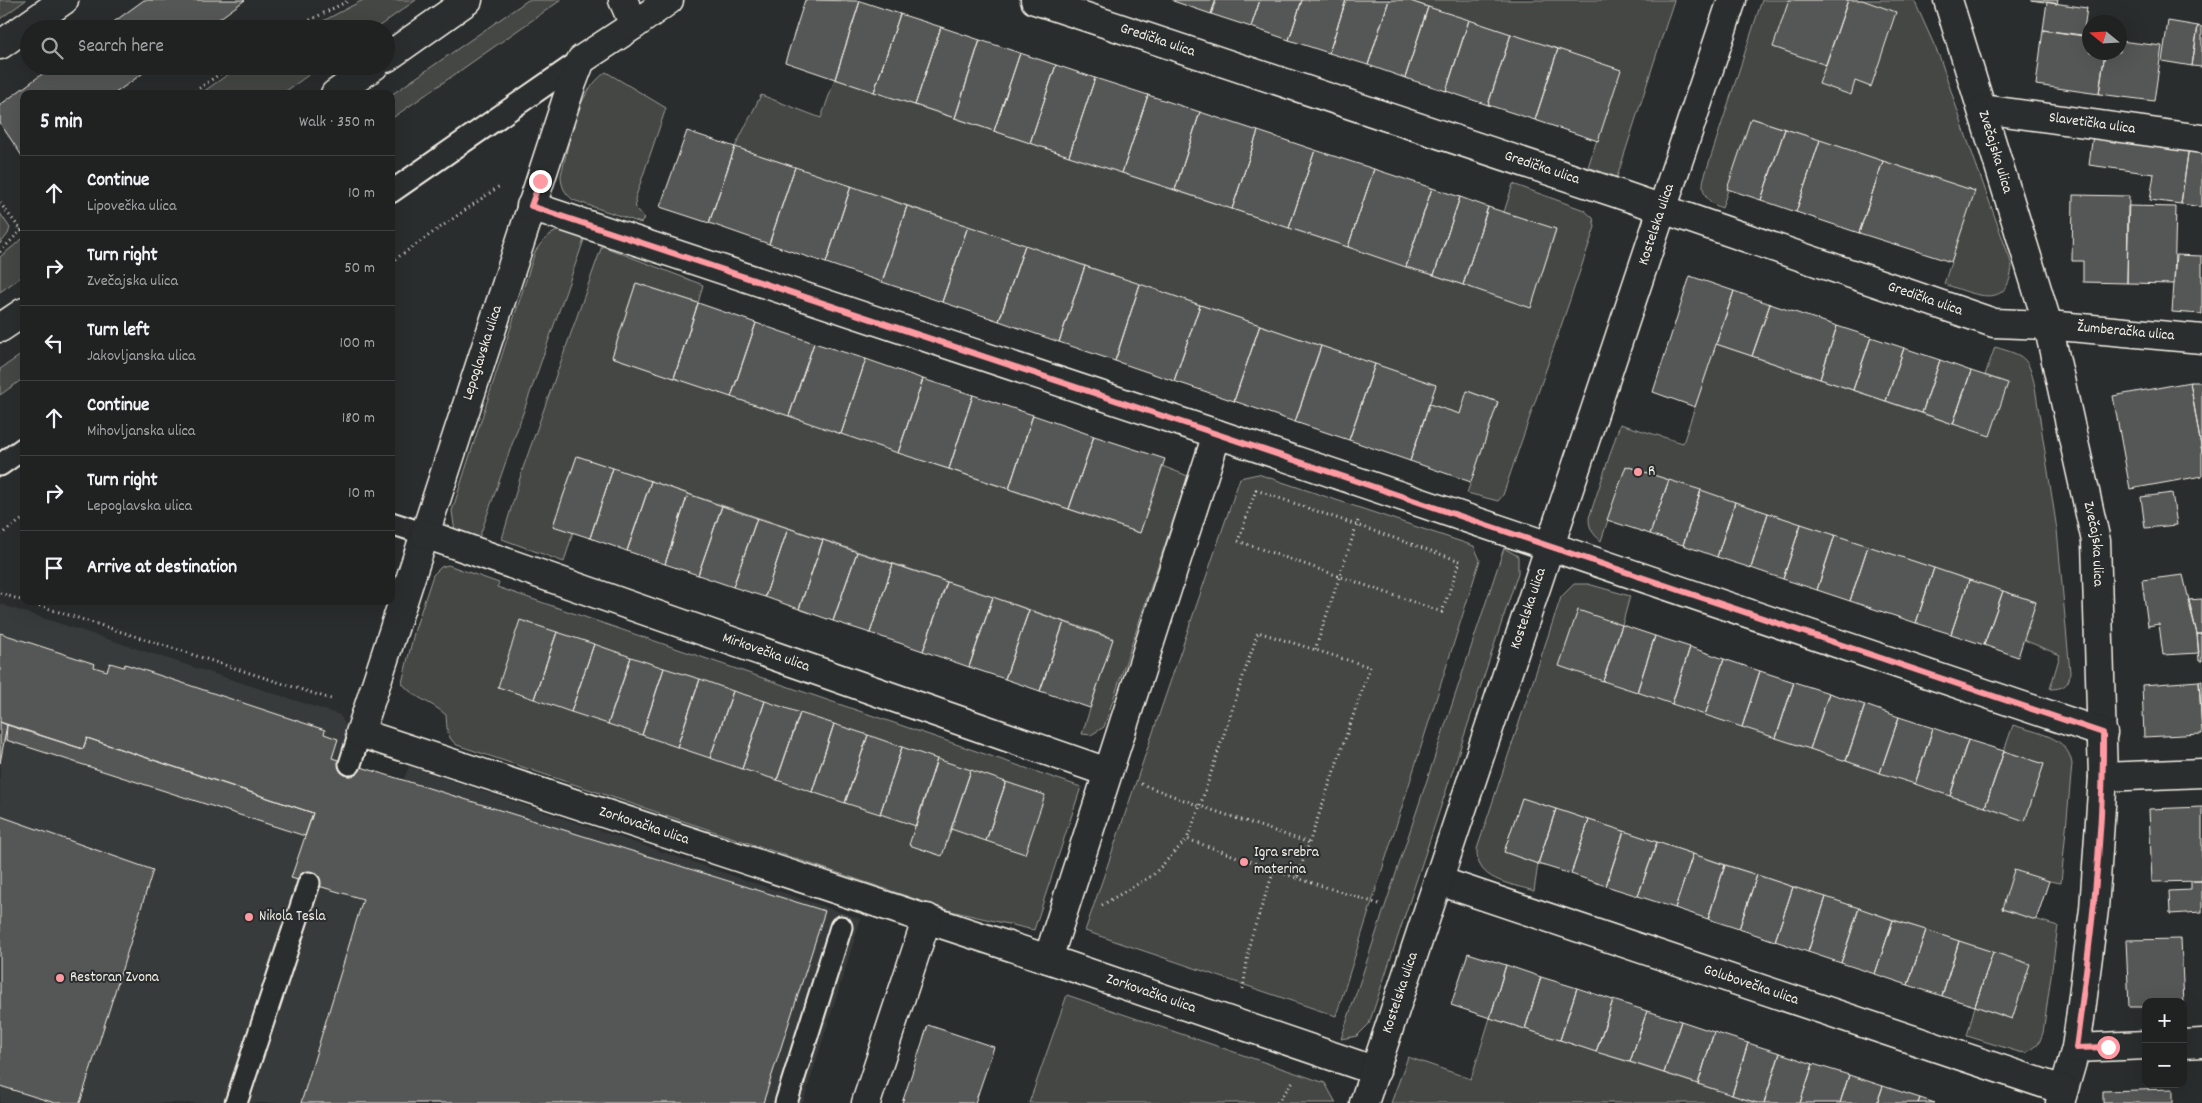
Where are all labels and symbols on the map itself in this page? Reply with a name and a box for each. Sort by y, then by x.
north arrow [2082,15,2127,60]
street label: Gredička ulica [1117,18,1199,64]
street label: Slavetička ulica [2047,107,2138,141]
street label: Zvečajska ulica [1972,108,2018,197]
street label: Gredička ulica [1501,146,1583,191]
route end [529,170,552,193]
street label: Kostelska ulica [1633,180,1681,268]
street label: Gredička ulica [1885,276,1966,323]
street label: Lepoglavska ulica [457,302,509,403]
street label: Žumberačka ulica [2076,317,2176,348]
place label: R [1648,461,1655,483]
marker: R [1632,466,1644,478]
street label: Zvečajska ulica [2077,500,2108,588]
street label: Kostelska ulica [1505,564,1553,652]
street label: Mirkovečka ulica [719,628,814,679]
street label: Zorkovačka ulica [596,801,693,852]
place label: Igra srebra materina [1254,842,1320,881]
marker: Igra srebra materina [1238,856,1250,868]
place label: Nikola Tesla [259,906,327,928]
marker: Nikola Tesla [243,911,255,923]
street label: Kostelska ulica [1377,948,1425,1037]
street label: Golubovečka ulica [1701,959,1802,1012]
place label: Restoran Zvona [70,967,160,989]
street label: Zorkovačka ulica [1103,969,1200,1020]
marker: Restoran Zvona [54,972,66,984]
route start [2097,1036,2120,1059]

